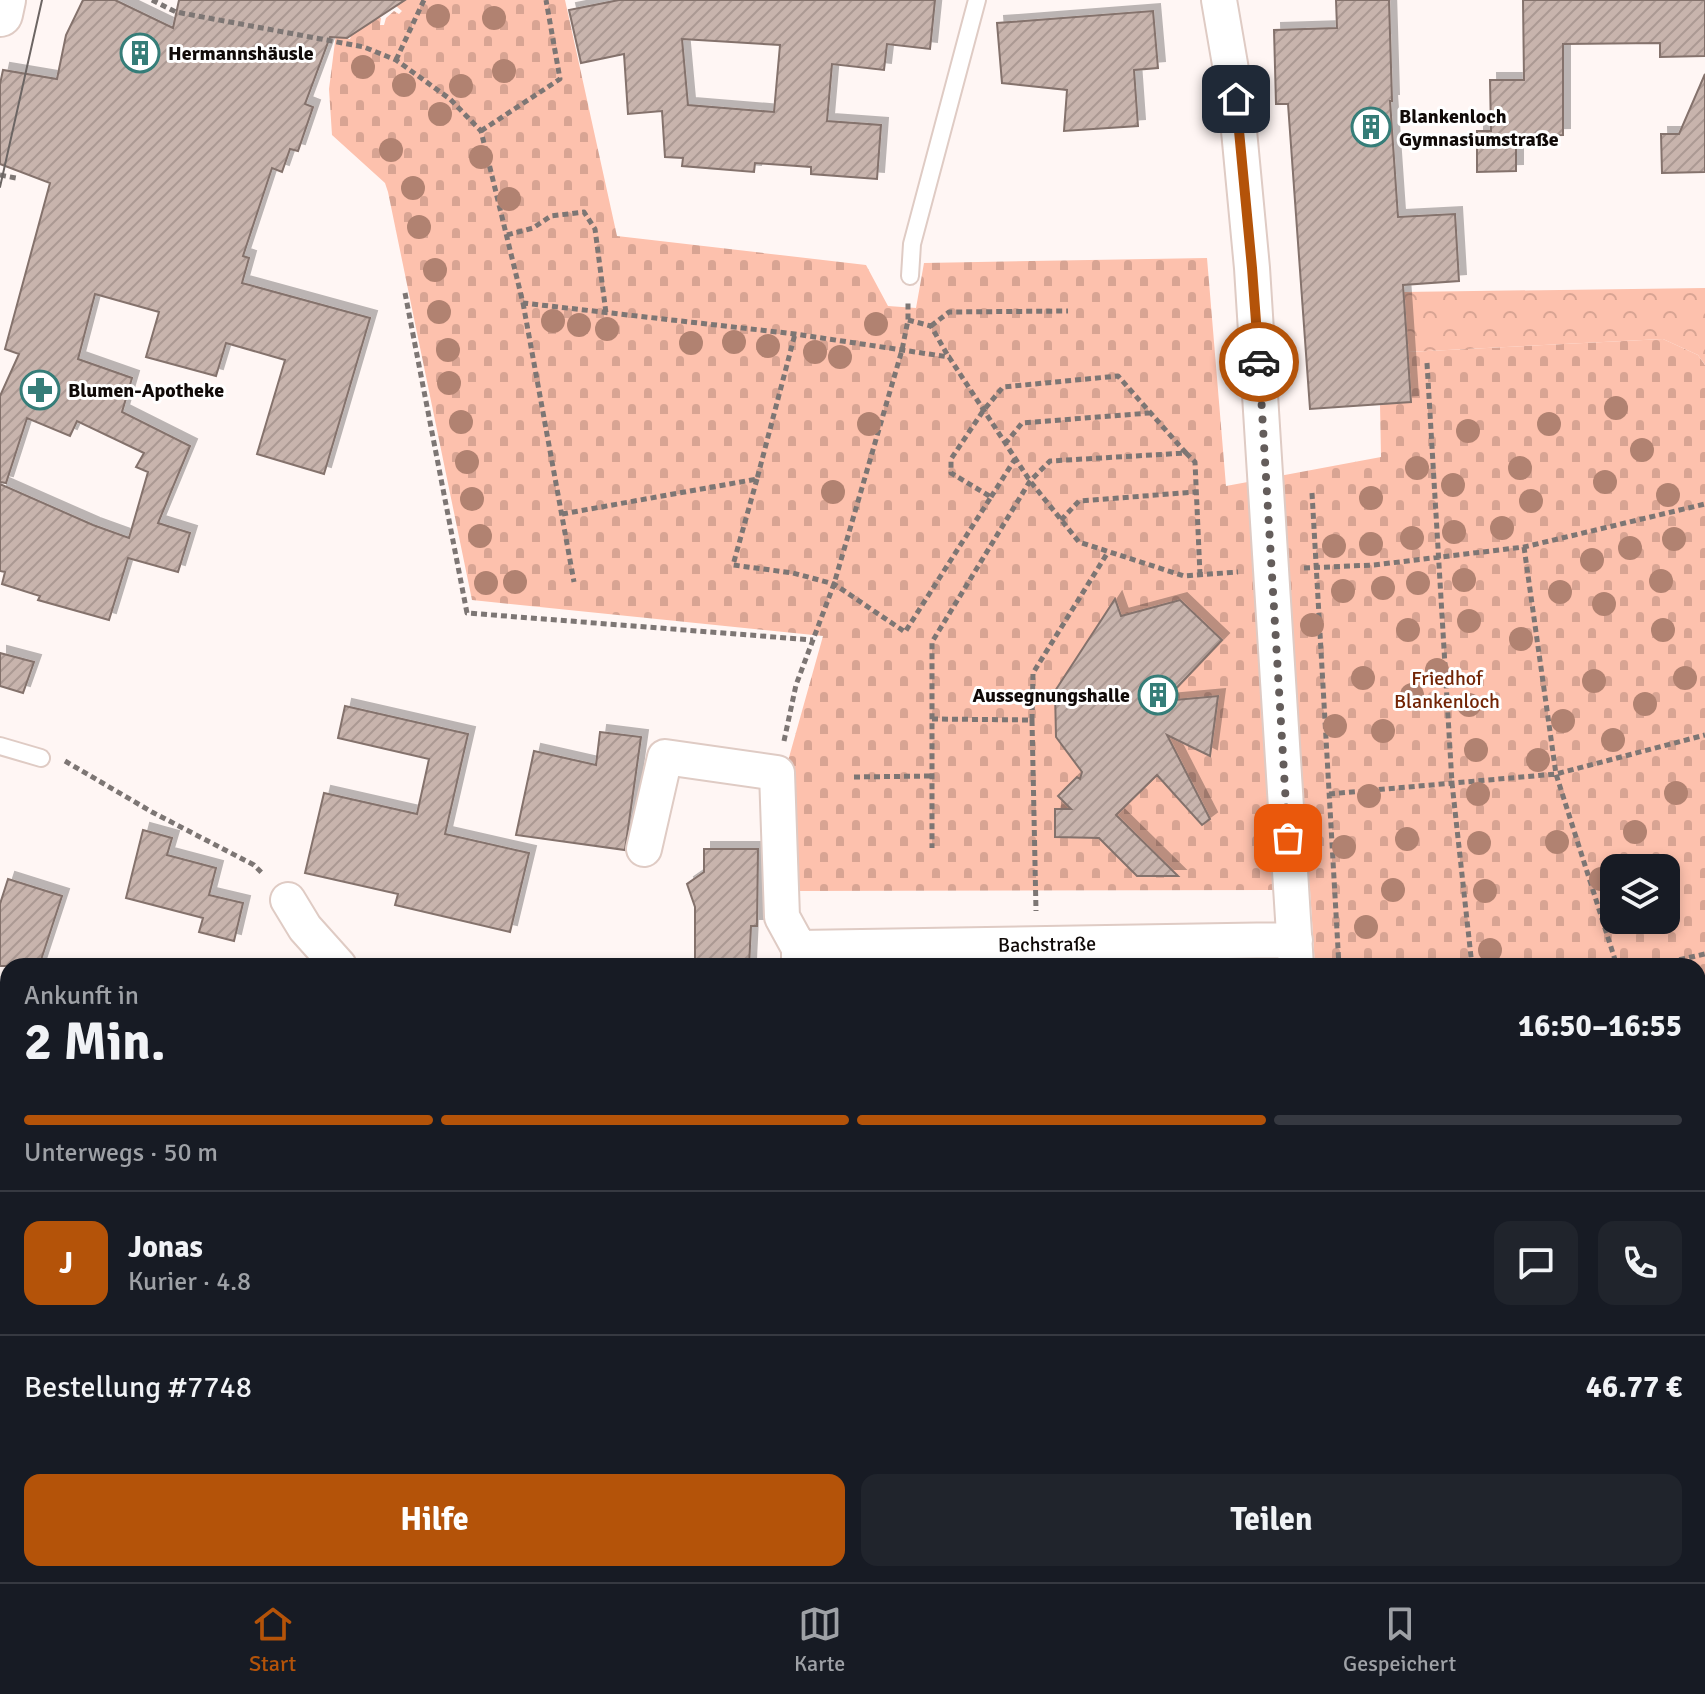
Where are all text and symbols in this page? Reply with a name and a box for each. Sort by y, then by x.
building icon: Hermannshäusle [119,32,161,74]
place label: Hermannshäusle [168,41,314,66]
pin [1202,65,1270,133]
icon: home [1214,77,1258,121]
place label: Blankenloch Gymnasiumstraße [1399,104,1559,152]
building icon: Blankenloch Gymnasiumstraße [1350,106,1392,148]
courier [1219,322,1299,402]
icon: car [1237,340,1281,384]
pharmacy icon: Blumen-Apotheke [19,369,61,411]
place label: Blumen-Apotheke [68,378,224,403]
park label: Friedhof Blankenloch [1394,666,1500,714]
building icon: Aussegnungshalle [1137,674,1179,716]
place label: Aussegnungshalle [973,683,1130,708]
pin [1254,804,1322,872]
icon: bag [1266,816,1310,860]
map controls [1600,854,1680,934]
button: layers [1600,854,1680,934]
street label: Bachstraße [998,931,1096,958]
text: Ankunft in [24,980,139,1012]
text: 16:50–16:55 [1518,1008,1682,1045]
text: 2 Min. [24,1010,166,1074]
text: Unterwegs · 50 m [24,1137,218,1169]
button: chat [1494,1221,1578,1305]
button: phone [1598,1221,1682,1305]
text: Jonas [128,1229,203,1266]
text: J [59,1245,73,1282]
text: Kurier · 4.8 [128,1266,251,1298]
text: Bestellung #7748 [24,1369,252,1406]
text: 46.77 € [1586,1369,1682,1406]
button: Hilfe [24,1474,845,1566]
button: Teilen [861,1474,1682,1566]
tab: Start [249,1602,296,1677]
tab: Karte [794,1602,845,1677]
tab: Gespeichert [1343,1602,1456,1677]

